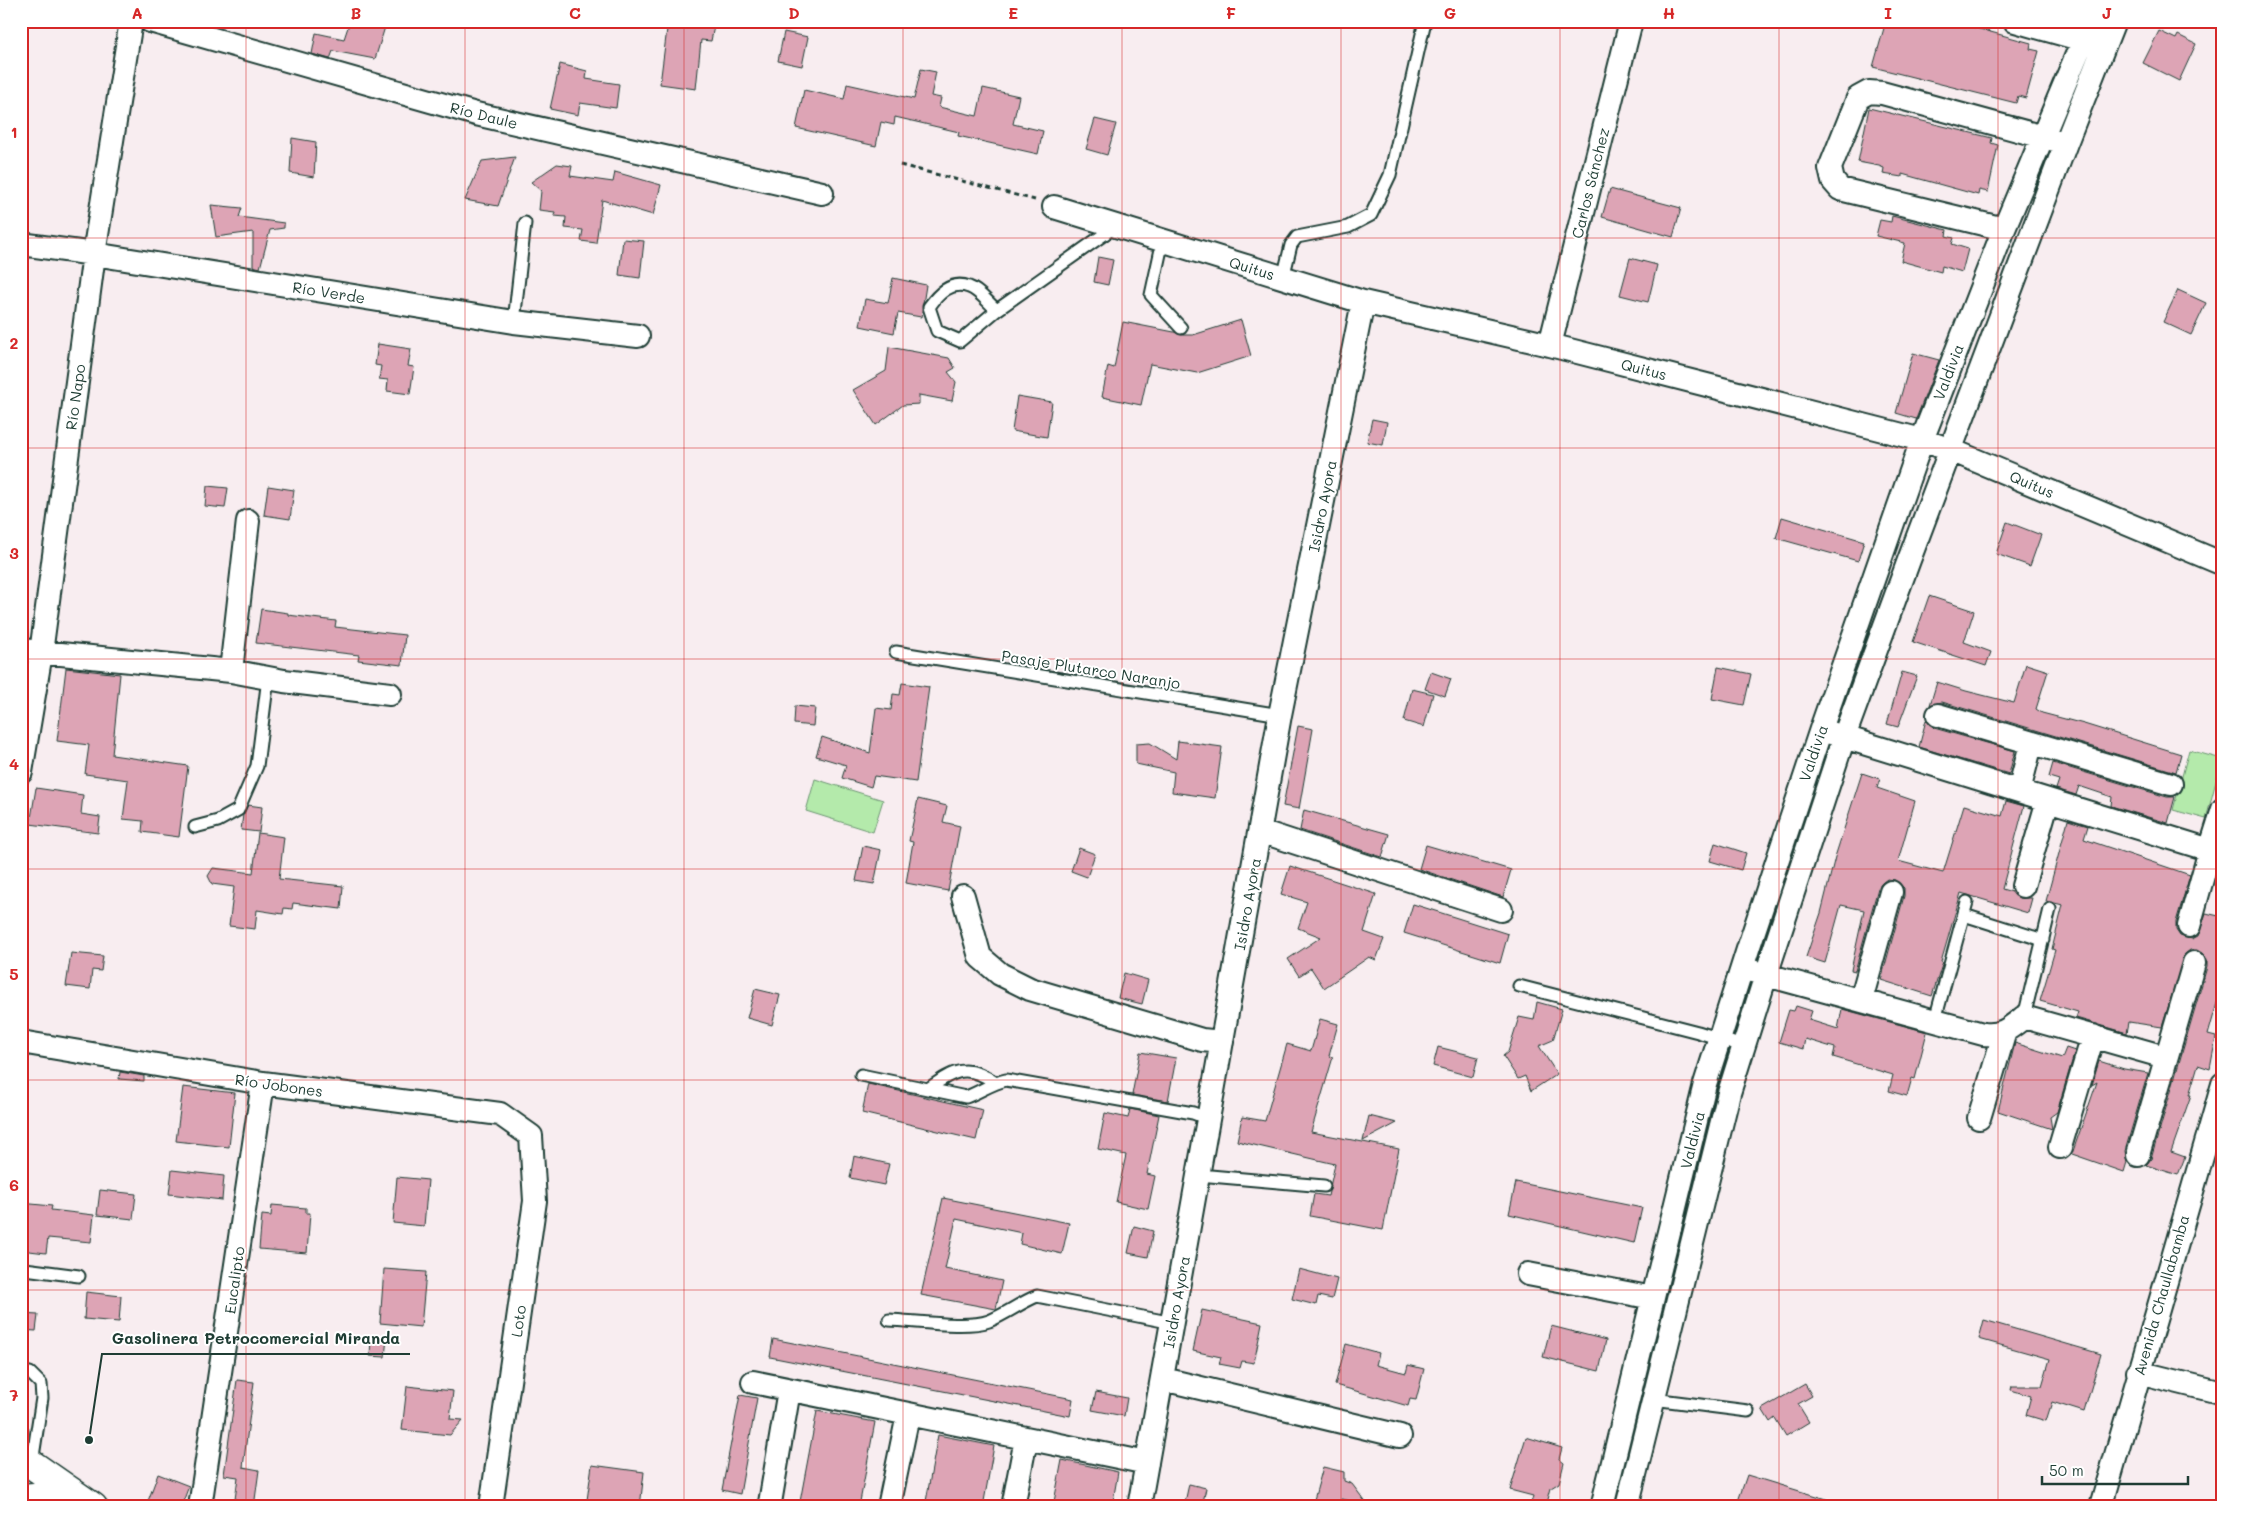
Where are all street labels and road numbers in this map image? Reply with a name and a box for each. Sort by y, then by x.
street label: Río Daule [448,97,520,133]
street label: Carlos Sánchez [1567,126,1613,240]
street label: Quitus [1227,252,1277,284]
street label: Río Verde [291,276,367,308]
street label: Valdivia [1928,341,1968,403]
street label: Quitus [1619,354,1669,384]
street label: Río Napo [60,363,90,431]
street label: Isidro Ayora [1303,458,1341,554]
street label: Quitus [2007,466,2057,502]
street label: Pasaje Plutarco Naranjo [1000,645,1182,693]
street label: Valdivia [1794,722,1832,784]
street label: Isidro Ayora [1229,856,1265,952]
street label: Río Jobones [234,1069,324,1101]
street label: Valdivia [1675,1109,1709,1171]
street label: Avenida Chaullabamba [2129,1212,2193,1378]
street label: Eucalipto [219,1245,249,1315]
street label: Isidro Ayora [1158,1254,1194,1350]
street label: Loto [506,1304,530,1338]

